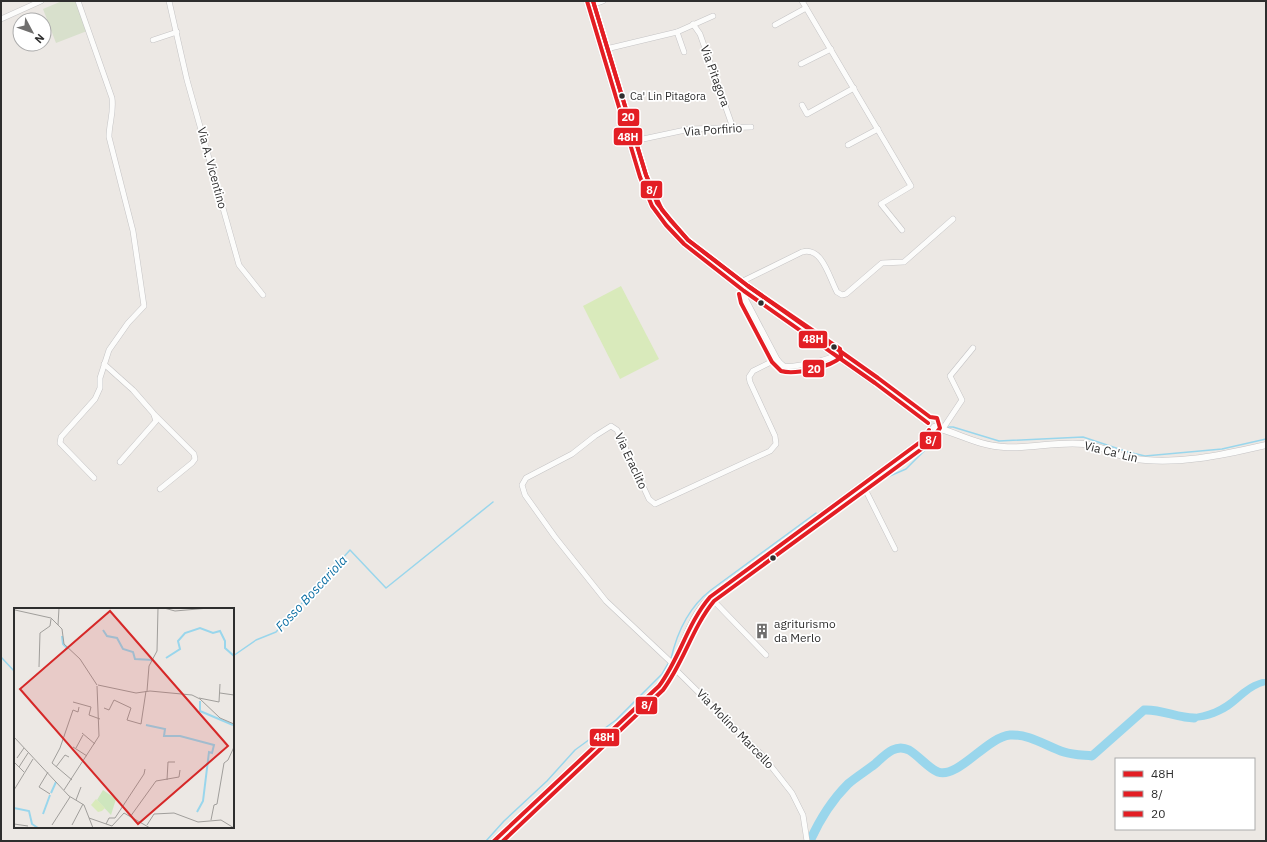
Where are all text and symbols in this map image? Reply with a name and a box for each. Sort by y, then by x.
north arrow [12,12,52,52]
text: N [32,31,47,46]
street label: Via Pitagora [697,43,734,109]
place label: Ca' Lin Pitagora [630,89,706,103]
marker: Ca' Lin Pitagora [617,91,627,101]
line badge: 20 [617,108,640,127]
text: 20 [621,110,635,124]
street label: Via Porfirio [683,120,743,139]
street label: Via A. Vicentino [194,125,231,211]
line badge: 48H [613,127,643,146]
text: 48H [617,130,639,144]
line badge: 8/ [640,180,663,199]
text: 8/ [646,183,658,197]
unlabelled marker [756,298,766,308]
line badge: 48H [798,330,828,349]
text: 48H [802,332,824,346]
unlabelled marker [829,342,839,352]
line badge: 20 [802,359,825,378]
text: 20 [807,362,821,376]
street label: Via Eraclito [612,430,651,492]
line badge: 8/ [919,431,942,450]
text: 8/ [925,433,937,447]
street label: Via Ca' Lin [1083,438,1140,465]
water label: Fosso Boscariola [272,552,351,635]
unlabelled marker [768,553,778,563]
inset map [14,608,234,828]
place label: agriturismo da Merlo [774,616,836,645]
building icon: agriturismo da Merlo [753,622,771,640]
street label: Via Molino Marcello [694,686,777,772]
line badge: 8/ [635,696,658,715]
text: 8/ [641,698,653,712]
line badge: 48H [589,728,620,747]
text: 48H [593,730,615,744]
legend [1115,758,1255,830]
text: 48H [1151,766,1174,781]
text: 8/ [1151,786,1163,801]
text: 20 [1151,806,1165,821]

